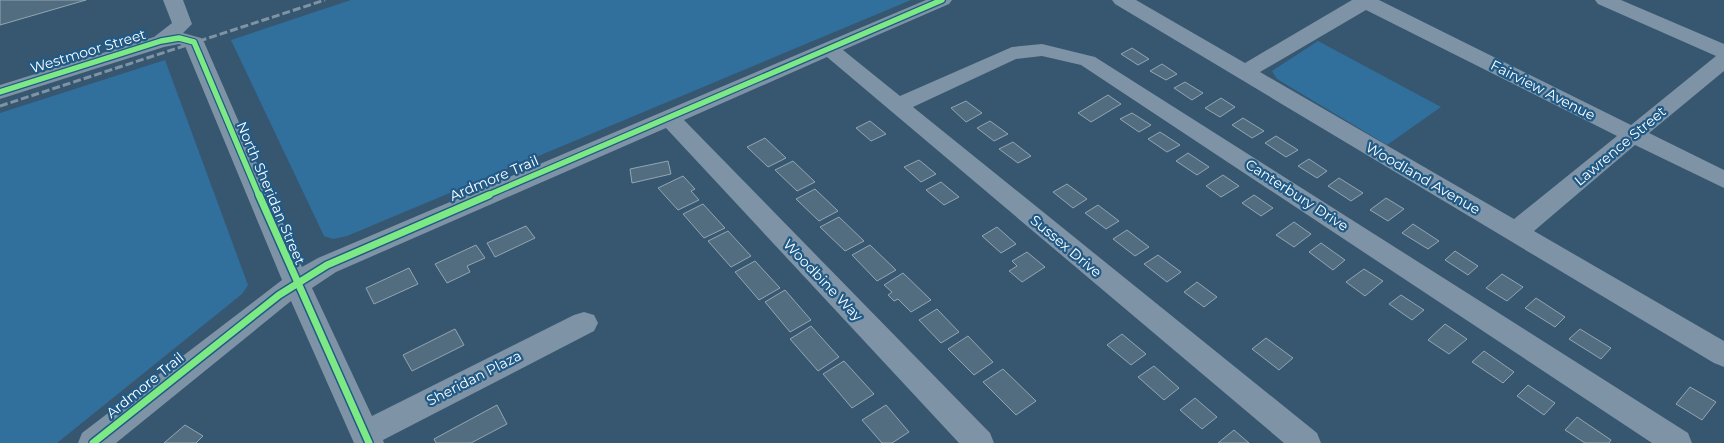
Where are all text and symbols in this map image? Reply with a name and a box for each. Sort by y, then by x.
street label: Westmoor Street [28,25,148,77]
street label: Fairview Avenue [1488,56,1598,124]
street label: Lawrence Street [1570,102,1670,190]
street label: North Sheridan Street [233,119,309,268]
street label: Woodland Avenue [1362,138,1484,218]
street label: Ardmore Trail [447,151,541,205]
street label: Canterbury Drive [1242,155,1352,235]
street label: Sussex Drive [1027,211,1105,281]
street label: Woodbine Way [779,235,867,325]
street label: Sheridan Plaza [423,346,525,410]
street label: Ardmore Trail [102,348,188,422]

